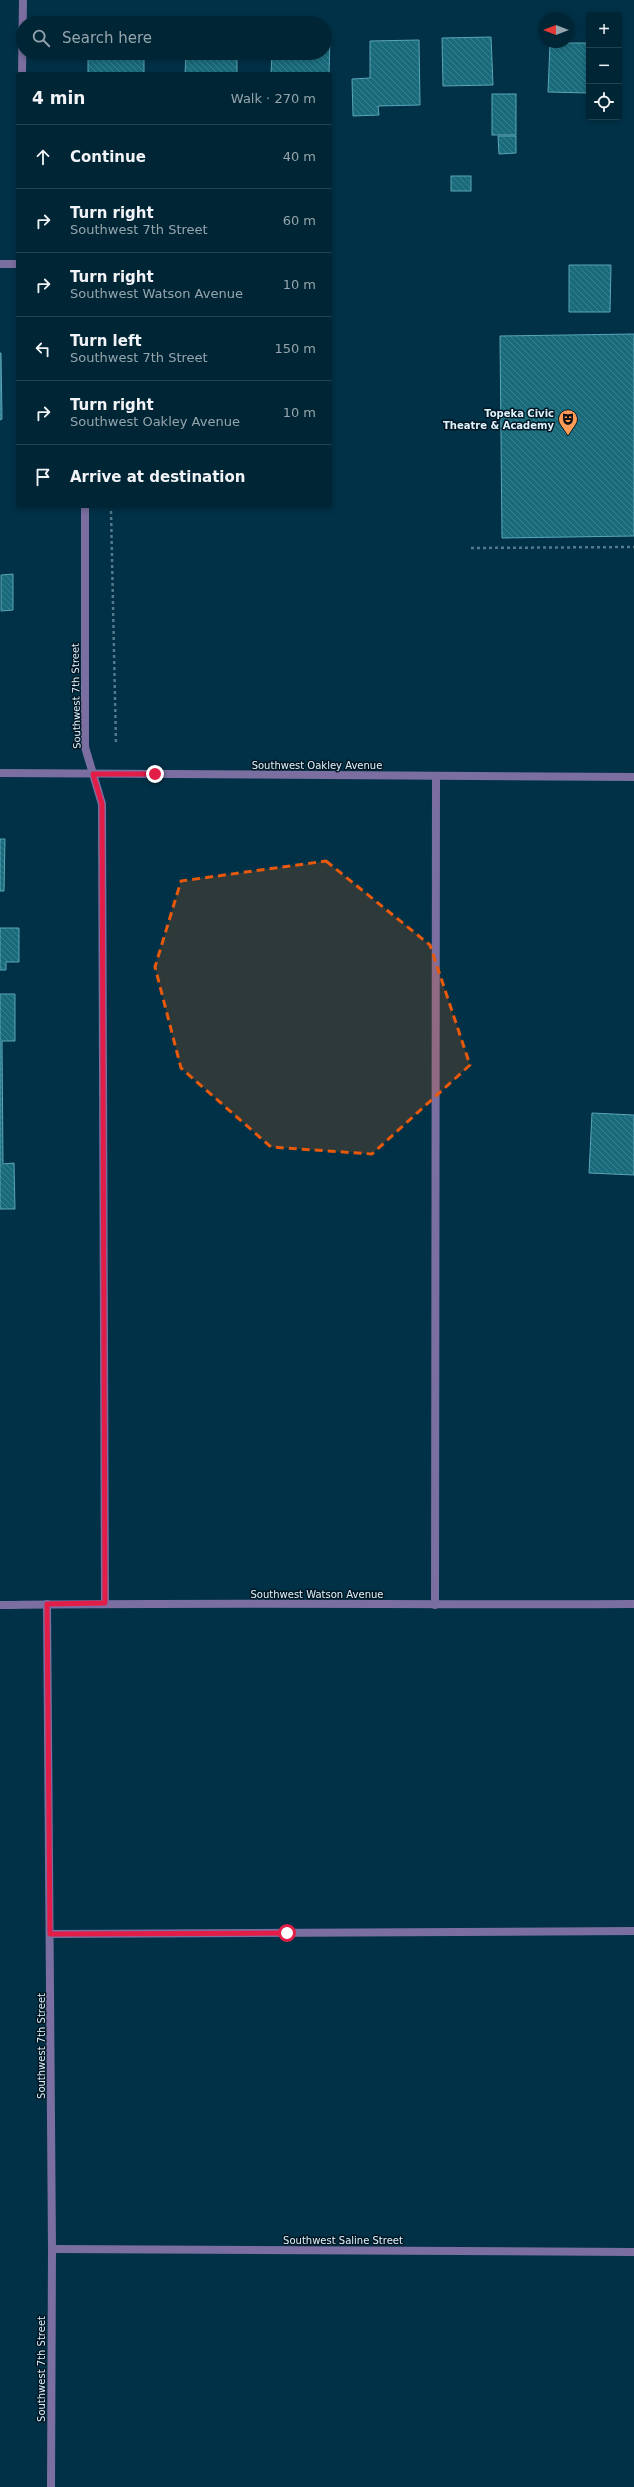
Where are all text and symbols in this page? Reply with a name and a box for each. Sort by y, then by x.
north arrow [538,12,574,48]
map controls [586,12,622,120]
button: + [586,12,622,48]
search box [16,16,332,60]
icon: search [30,27,52,49]
text: Search here [62,29,152,47]
button: − [586,48,622,84]
button: locate [586,84,622,120]
text: 4 min [32,88,85,108]
text: Walk · 270 m [231,91,316,106]
icon: ahead [32,146,54,168]
text: Continue [70,148,146,166]
text: 40 m [283,149,316,164]
text: Turn right [70,204,154,222]
icon: right [32,210,54,232]
text: 60 m [283,213,316,228]
text: Southwest 7th Street [70,222,208,237]
text: Turn right [70,268,154,286]
icon: right [32,274,54,296]
text: 10 m [283,277,316,292]
text: Southwest Watson Avenue [70,286,243,301]
text: Turn left [70,332,142,350]
icon: left [32,338,54,360]
text: 150 m [274,341,316,356]
text: Southwest 7th Street [70,350,208,365]
text: Turn right [70,396,154,414]
icon: right [32,402,54,424]
text: 10 m [283,405,316,420]
place label: Topeka Civic Theatre & Academy [443,408,554,431]
theatre icon: Topeka Civic Theatre & Academy [557,408,579,436]
text: Southwest Oakley Avenue [70,414,240,429]
icon: arrive [32,466,54,488]
text: Arrive at destination [70,468,245,486]
street label: Southwest 7th Street [70,643,82,749]
street label: Southwest Oakley Avenue [252,760,382,771]
route end [146,765,164,783]
street label: Southwest Watson Avenue [251,1589,384,1600]
route start [278,1924,296,1942]
street label: Southwest 7th Street [36,1993,47,2099]
street label: Southwest Saline Street [283,2235,403,2246]
street label: Southwest 7th Street [36,2316,47,2422]

